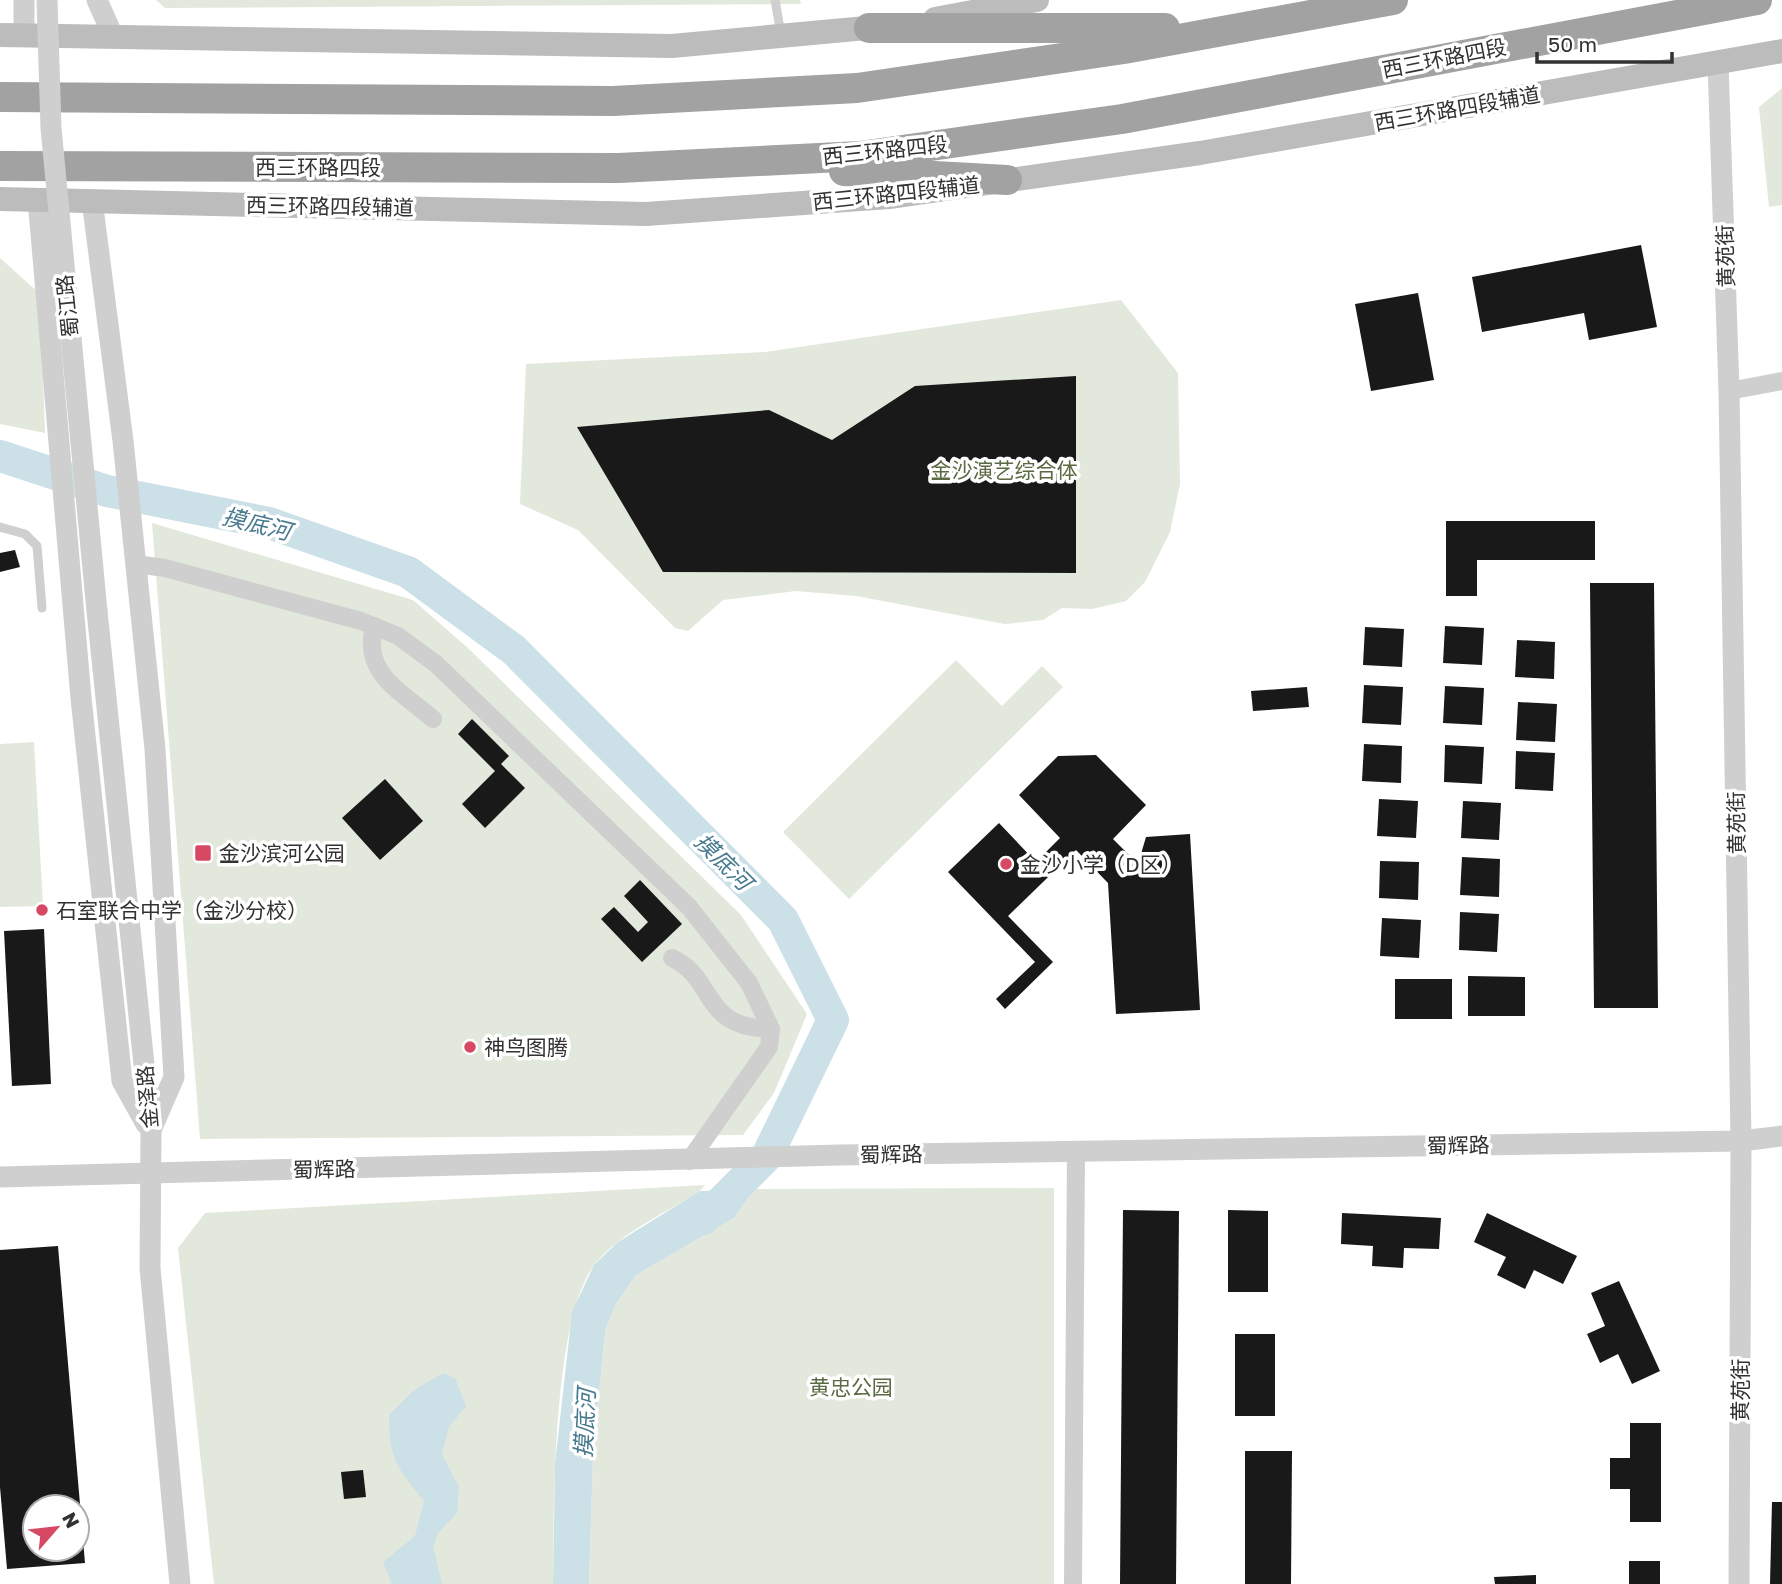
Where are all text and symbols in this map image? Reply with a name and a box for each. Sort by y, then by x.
scale bar [1537,21,1672,65]
text: 50 m [1548,31,1597,57]
street label: 西三环路四段 [1380,33,1508,83]
street label: 西三环路四段辅道 [1372,81,1542,135]
street label: 西三环路四段 [821,130,949,170]
street label: 西三环路四段 [255,154,381,180]
street label: 西三环路四段辅道 [811,171,981,215]
street label: 西三环路四段辅道 [246,192,414,220]
street label: 黄苑街 [1711,224,1739,288]
street label: 蜀江路 [51,273,83,339]
park label: 金沙演艺综合体 [931,457,1078,483]
water label: 摸底河 [220,501,298,546]
street label: 黄苑街 [1722,791,1750,855]
water label: 摸底河 [690,827,761,898]
place label: 金沙滨河公园 [219,840,345,866]
marker: 金沙滨河公园 [193,843,213,863]
place label: 金沙小学（D区） [1020,851,1182,877]
marker: 金沙小学（D区） [998,856,1014,872]
place label: 石室联合中学（金沙分校） [56,897,308,923]
marker: 石室联合中学（金沙分校） [34,902,50,918]
place label: 神鸟图腾 [484,1034,568,1060]
marker: 神鸟图腾 [462,1039,478,1055]
street label: 金泽路 [131,1064,163,1130]
street label: 蜀辉路 [1426,1131,1490,1159]
street label: 蜀辉路 [859,1140,923,1168]
street label: 蜀辉路 [292,1155,356,1183]
street label: 黄苑街 [1727,1359,1753,1422]
park label: 黄忠公园 [809,1374,893,1400]
water label: 摸底河 [568,1384,600,1458]
north arrow [21,1493,91,1563]
text: N [58,1508,85,1532]

